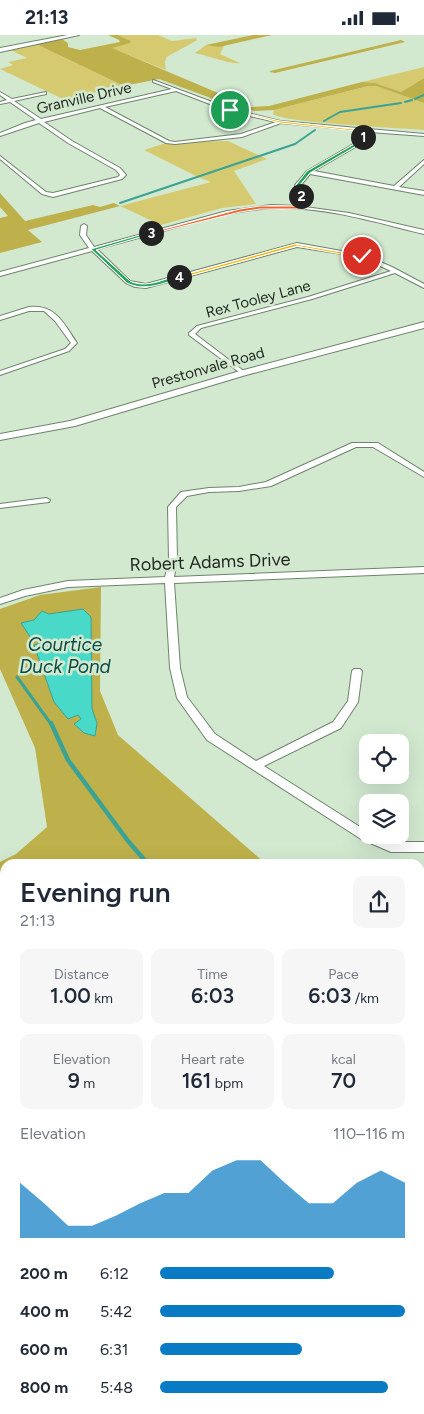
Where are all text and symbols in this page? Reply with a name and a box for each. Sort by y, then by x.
text: 21:13 [25,6,68,29]
street label: Granville Drive [35,78,133,118]
pin [209,89,251,131]
icon: arrive [216,96,244,124]
pin: 1 [350,125,376,149]
text: 1 [361,129,366,146]
pin: 2 [288,183,314,209]
text: 2 [297,188,306,205]
pin: 3 [138,221,164,245]
text: 3 [148,225,155,242]
pin [341,235,383,277]
icon: check [348,242,376,270]
pin: 4 [166,265,192,289]
text: 4 [175,269,184,286]
street label: Rex Tooley Lane [204,276,312,322]
street label: Prestonvale Road [150,343,266,393]
street label: Robert Adams Drive [129,548,291,576]
water label: Courtice Duck Pond [19,633,112,678]
map controls [359,734,409,844]
button: locate [359,734,409,784]
button: layers [359,794,409,844]
text: Evening run [20,875,171,909]
button: share [353,876,405,928]
text: 21:13 [20,911,55,930]
text: Distance [54,966,109,983]
text: Time [197,966,228,983]
text: Pace [328,966,359,983]
text: 1.00 [50,983,91,1008]
text: 6:03 [191,983,234,1008]
text: 6:03 [308,983,351,1008]
text: km [91,990,113,1007]
text: /km [351,990,379,1007]
text: Elevation [53,1051,110,1068]
text: Heart rate [181,1051,244,1068]
text: kcal [331,1051,356,1068]
text: 9 [68,1068,80,1093]
text: 161 [182,1068,211,1093]
text: 70 [331,1068,356,1093]
text: m [80,1075,95,1092]
text: bpm [211,1075,243,1092]
text: Elevation [20,1124,86,1143]
text: 110–116 m [333,1124,405,1143]
text: 200 m [20,1264,68,1283]
text: 6:12 [100,1264,129,1283]
text: 400 m [20,1302,69,1321]
text: 5:42 [100,1302,132,1321]
text: 600 m [20,1340,68,1359]
text: 6:31 [100,1340,128,1359]
text: 800 m [20,1378,68,1397]
text: 5:48 [100,1378,133,1397]

